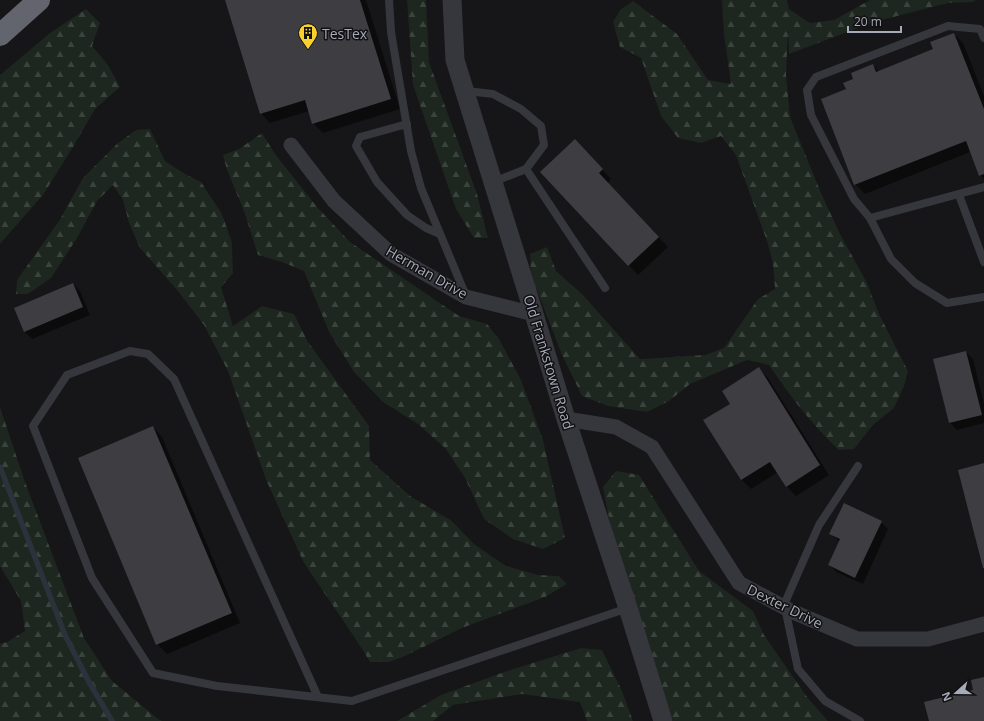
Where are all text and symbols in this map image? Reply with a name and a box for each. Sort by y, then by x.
scale bar [848,8,901,34]
text: 20 m [854,13,882,30]
building icon: TesTex [297,22,319,50]
place label: TesTex [322,24,368,43]
street label: Herman Drive [383,241,471,303]
street label: Old Frankstown Road [519,292,579,432]
street label: Dexter Drive [744,580,826,633]
north arrow [936,673,976,713]
text: N [938,690,955,704]

